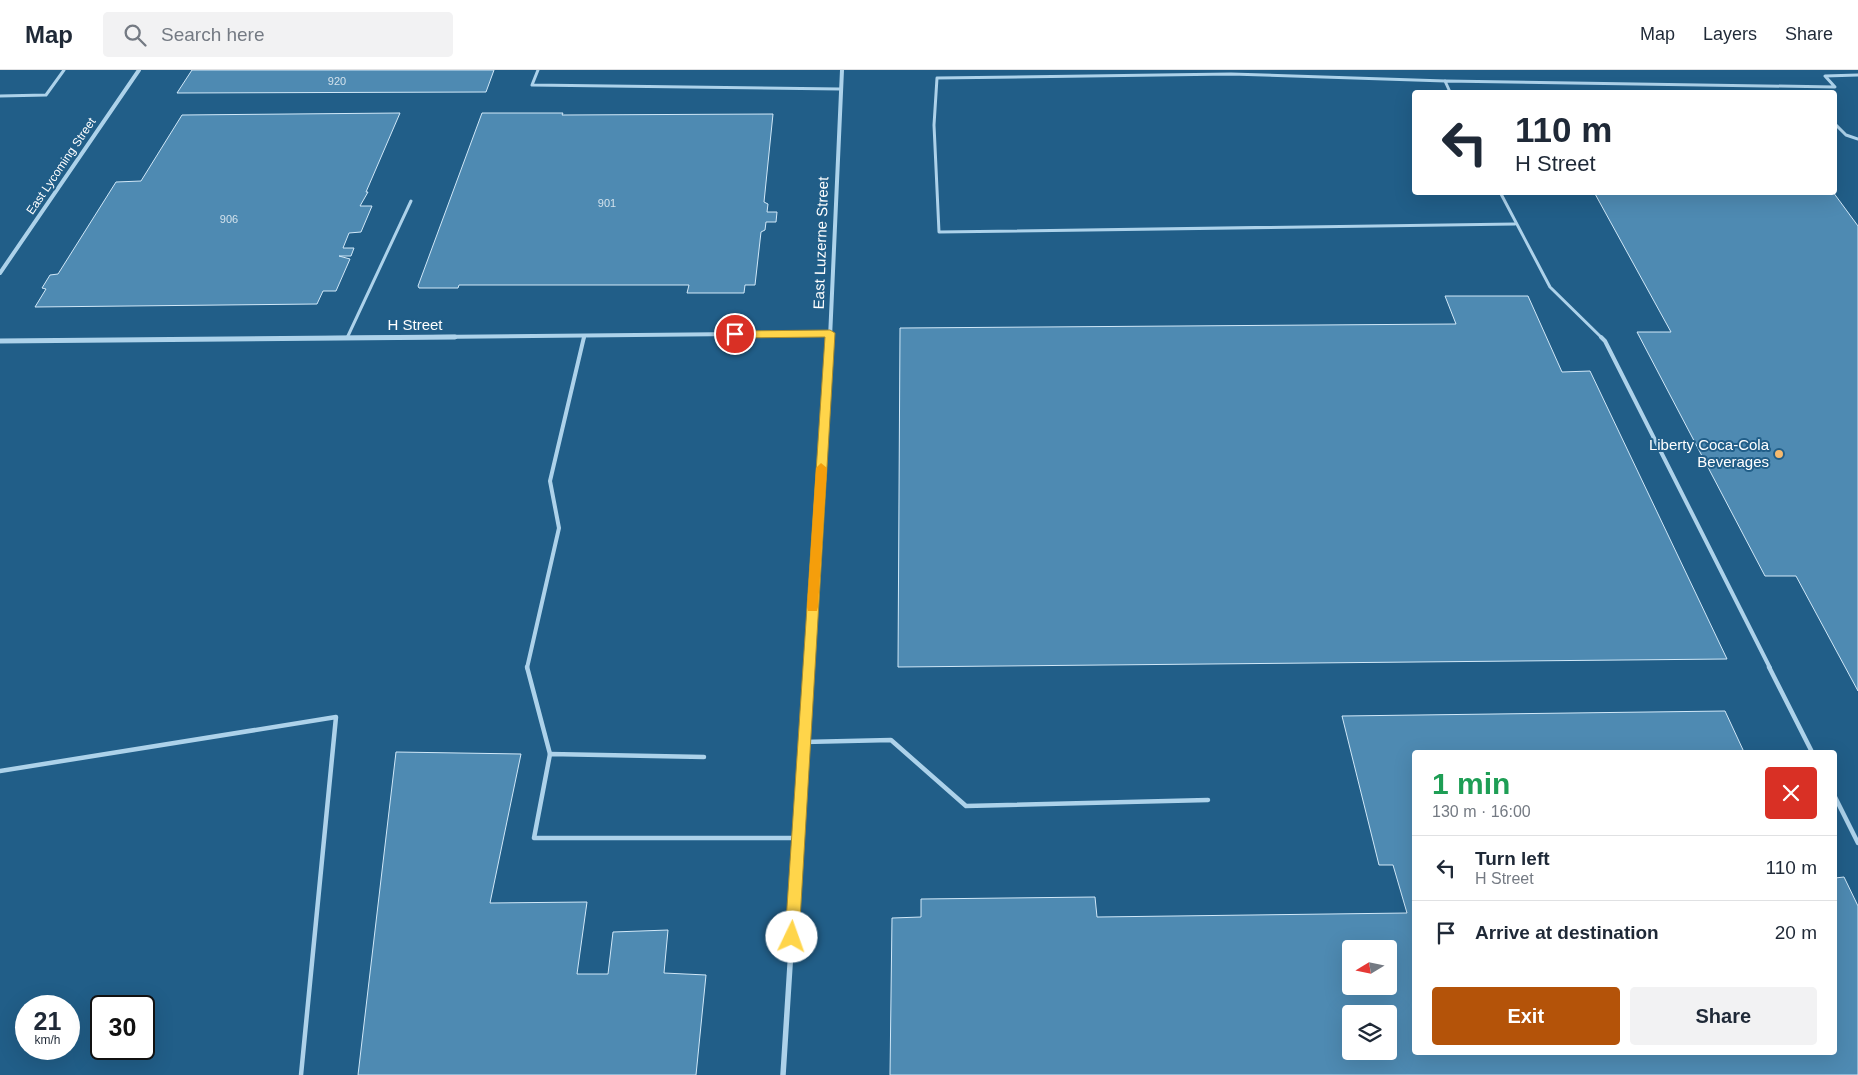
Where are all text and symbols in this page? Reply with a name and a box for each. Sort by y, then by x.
search box [103,12,453,57]
text: Map [25,21,73,48]
icon: search [121,21,149,49]
text: Search here [161,24,265,45]
text: Map [1640,24,1675,44]
text: Layers [1703,24,1757,44]
text: Share [1785,24,1833,44]
house number: 920 [328,75,346,87]
icon: left [1432,110,1497,175]
text: 110 m [1515,110,1612,149]
street label: East Lycoming Street [23,114,99,217]
text: H Street [1515,151,1596,176]
street label: East Luzerne Street [810,176,831,310]
house number: 901 [598,197,616,209]
house number: 906 [220,213,238,225]
pin [714,313,756,355]
street label: H Street [387,316,443,333]
icon: arrive [721,320,749,348]
place label: Liberty Coca-Cola Beverages [1649,436,1770,470]
marker: Liberty Coca-Cola Beverages [1773,448,1785,460]
text: 1 min [1432,767,1510,800]
button: close [1765,767,1817,819]
text: 130 m · 16:00 [1432,803,1531,820]
text: Turn left [1475,848,1550,869]
icon: left [1432,854,1460,882]
text: 110 m [1766,857,1817,878]
text: H Street [1475,870,1534,887]
position arrow [765,910,817,962]
icon: arrive [1432,919,1460,947]
text: Arrive at destination [1475,922,1659,943]
text: 20 m [1775,922,1817,943]
north arrow [1342,940,1398,995]
map controls [1342,940,1397,1060]
button: Exit [1432,987,1620,1045]
button: Share [1630,987,1817,1045]
speed limit sign: 30 [90,995,155,1060]
button: layers [1342,1005,1397,1060]
text: 21 [34,1007,61,1035]
text: km/h [34,1033,61,1047]

